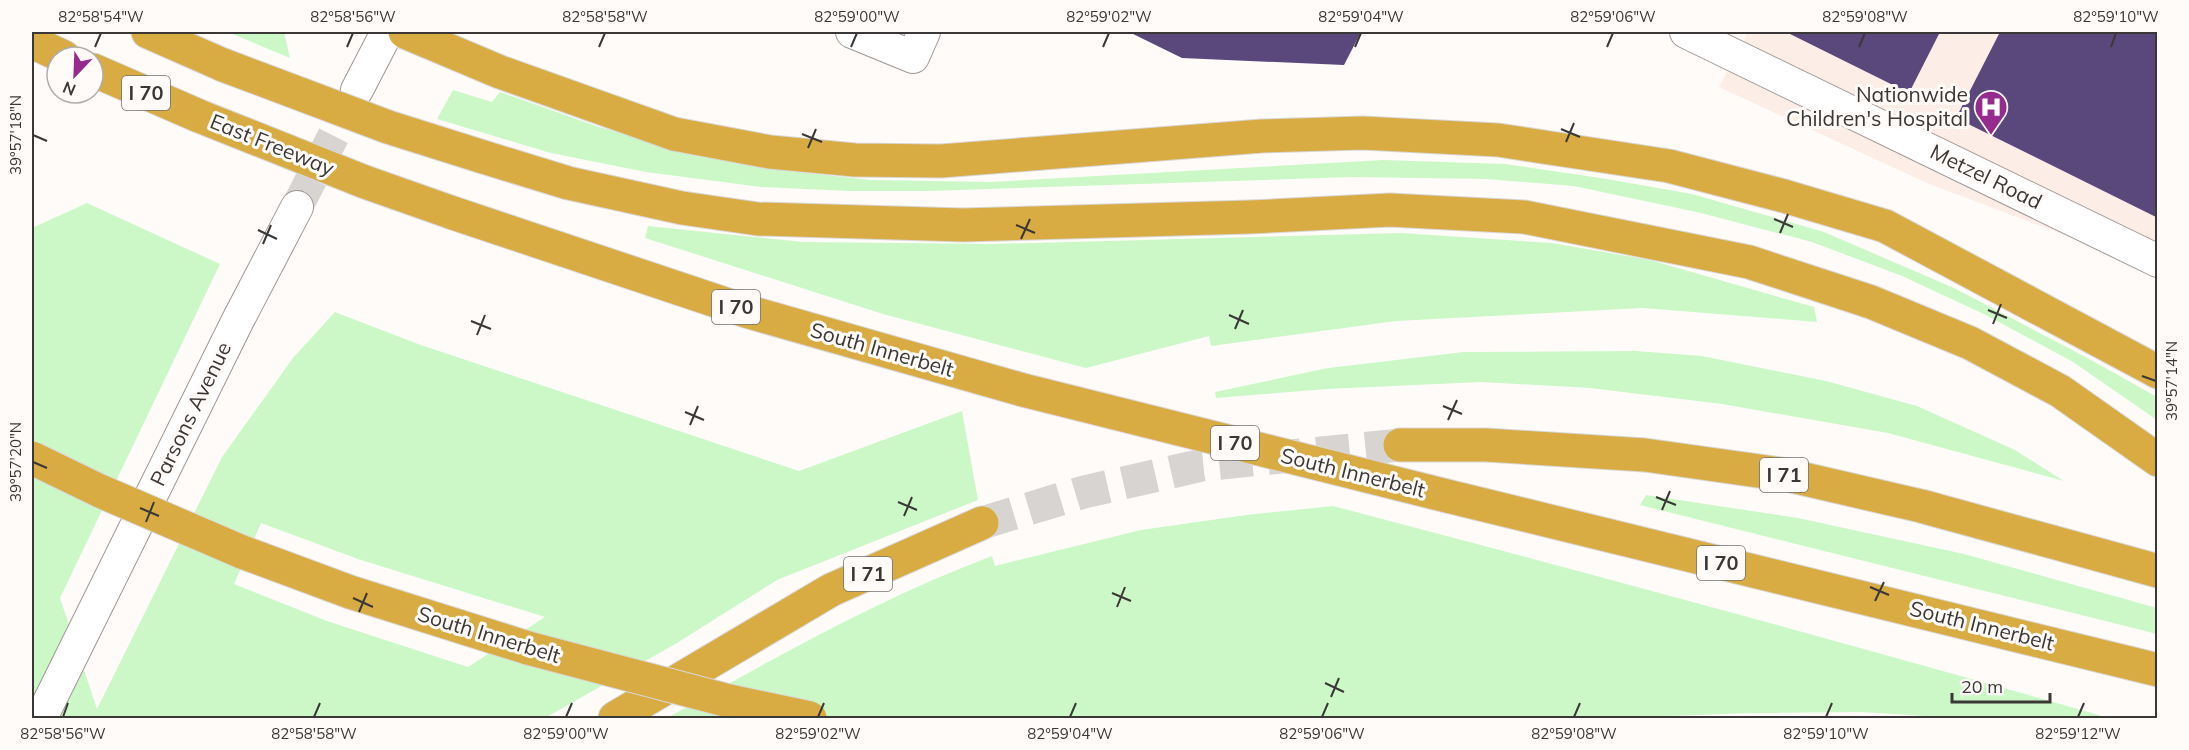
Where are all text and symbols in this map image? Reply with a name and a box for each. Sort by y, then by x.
text: 82°58'54"W [58,7,144,26]
text: 82°58'56"W [310,7,396,26]
text: 82°58'58"W [562,7,648,26]
text: 82°59'00"W [814,7,900,26]
text: 82°59'02"W [1066,7,1152,26]
text: 82°59'04"W [1318,7,1404,26]
text: 82°59'06"W [1570,7,1656,26]
text: 82°59'08"W [1822,7,1908,26]
text: 82°59'10"W [2073,7,2159,26]
north arrow [45,45,105,105]
road number: I 70 [122,76,170,110]
text: N [60,77,79,100]
place label: Nationwide Children's Hospital [1786,81,1968,131]
hospital icon: Nationwide Children's Hospital [1973,89,2009,136]
text: 39°57'18"N [6,95,25,175]
street label: East Freeway [207,107,338,181]
street label: Metzel Road [1926,138,2046,214]
road number: I 70 [712,290,760,324]
street label: South Innerbelt [808,316,957,382]
street label: Parsons Avenue [144,337,236,490]
text: 39°57'14"N [2162,341,2181,421]
text: 39°57'20"N [6,422,25,502]
road number: I 70 [1211,426,1259,460]
street label: South Innerbelt [1278,442,1428,503]
road number: I 71 [1760,458,1808,492]
road number: I 70 [1697,546,1745,580]
road number: I 71 [844,557,892,591]
street label: South Innerbelt [1907,595,2057,656]
street label: South Innerbelt [415,600,564,668]
scale bar [1952,666,2050,704]
text: 20 m [1961,675,2003,698]
text: 82°58'56"W [20,724,106,743]
text: 82°58'58"W [271,724,357,743]
text: 82°59'00"W [523,724,609,743]
text: 82°59'02"W [775,724,861,743]
text: 82°59'04"W [1027,724,1113,743]
text: 82°59'06"W [1279,724,1365,743]
text: 82°59'08"W [1531,724,1617,743]
text: 82°59'10"W [1783,724,1869,743]
text: 82°59'12"W [2035,724,2121,743]

